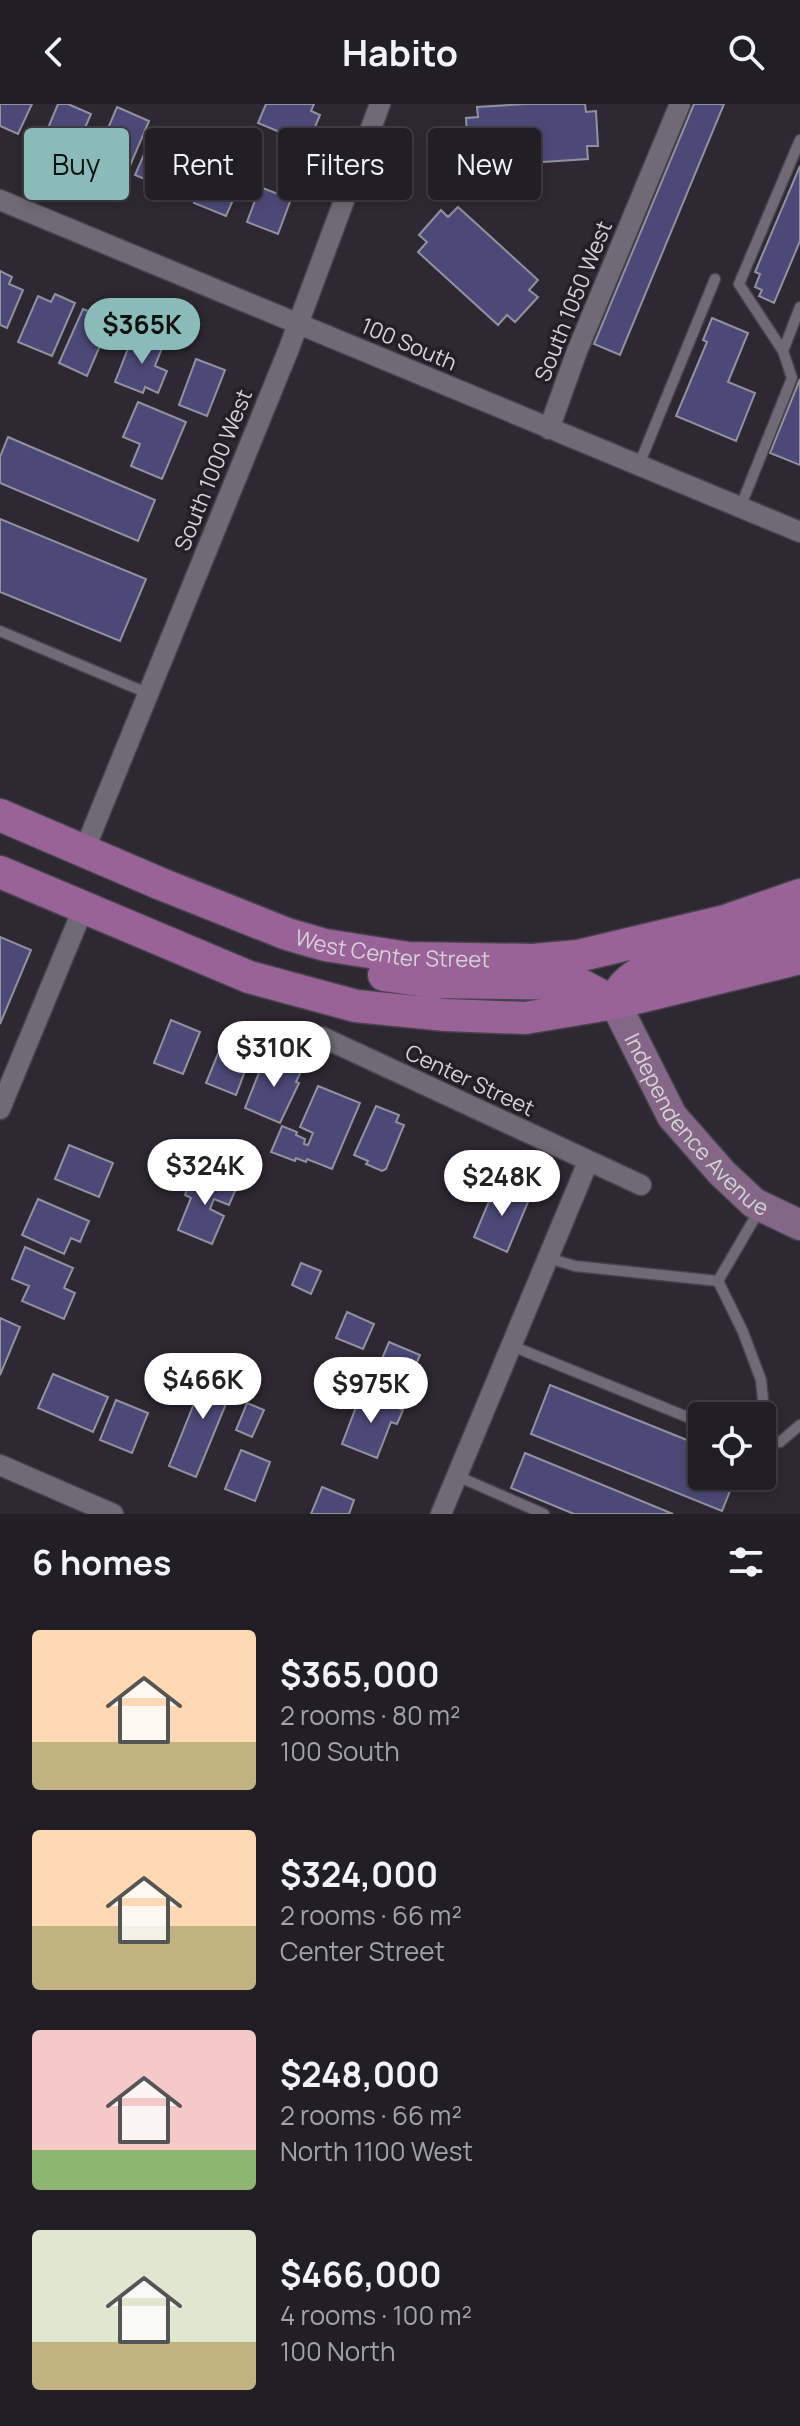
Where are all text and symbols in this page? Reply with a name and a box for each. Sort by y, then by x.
text: Habito [342,28,458,77]
icon: back [32,30,76,74]
icon: search [724,30,768,74]
chip: Buy [24,128,129,200]
chip: Rent [145,128,262,200]
chip: Filters [278,128,412,200]
chip: New [428,128,541,200]
street label: South 1050 West [527,216,619,386]
pin: $365K [86,298,198,366]
text: $365K [102,306,182,342]
street label: 100 South [356,310,462,378]
street label: South 1000 West [167,385,259,555]
street label: West Center Street [292,922,490,974]
pin: $310K [218,1021,330,1089]
street label: Independence Avenue [618,1028,774,1223]
text: $310K [236,1029,312,1065]
street label: Center Street [400,1037,540,1123]
pin: $324K [149,1139,261,1207]
text: $324K [165,1147,245,1183]
pin: $248K [446,1150,558,1218]
text: $248K [462,1158,542,1194]
pin: $466K [147,1353,259,1421]
pin: $975K [315,1357,427,1425]
text: $466K [162,1361,244,1397]
text: $975K [332,1365,410,1401]
map controls [688,1402,776,1490]
button: locate [688,1402,776,1490]
text: 6 homes [32,1539,171,1585]
icon: filters [724,1540,768,1584]
text: $365,000 [280,1651,440,1697]
icon: home [96,1662,192,1758]
text: 2 rooms · 80 m² [280,1697,460,1733]
text: 100 South [280,1733,400,1769]
text: $324,000 [280,1851,438,1897]
icon: home [96,1862,192,1958]
text: 2 rooms · 66 m² [280,1897,462,1933]
text: Center Street [280,1933,445,1969]
text: $248,000 [280,2051,440,2097]
icon: home [96,2062,192,2158]
text: 2 rooms · 66 m² [280,2097,462,2133]
text: North 1100 West [280,2133,473,2169]
text: $466,000 [280,2251,442,2297]
icon: home [96,2262,192,2358]
text: 4 rooms · 100 m² [280,2297,472,2333]
text: 100 North [280,2333,395,2369]

